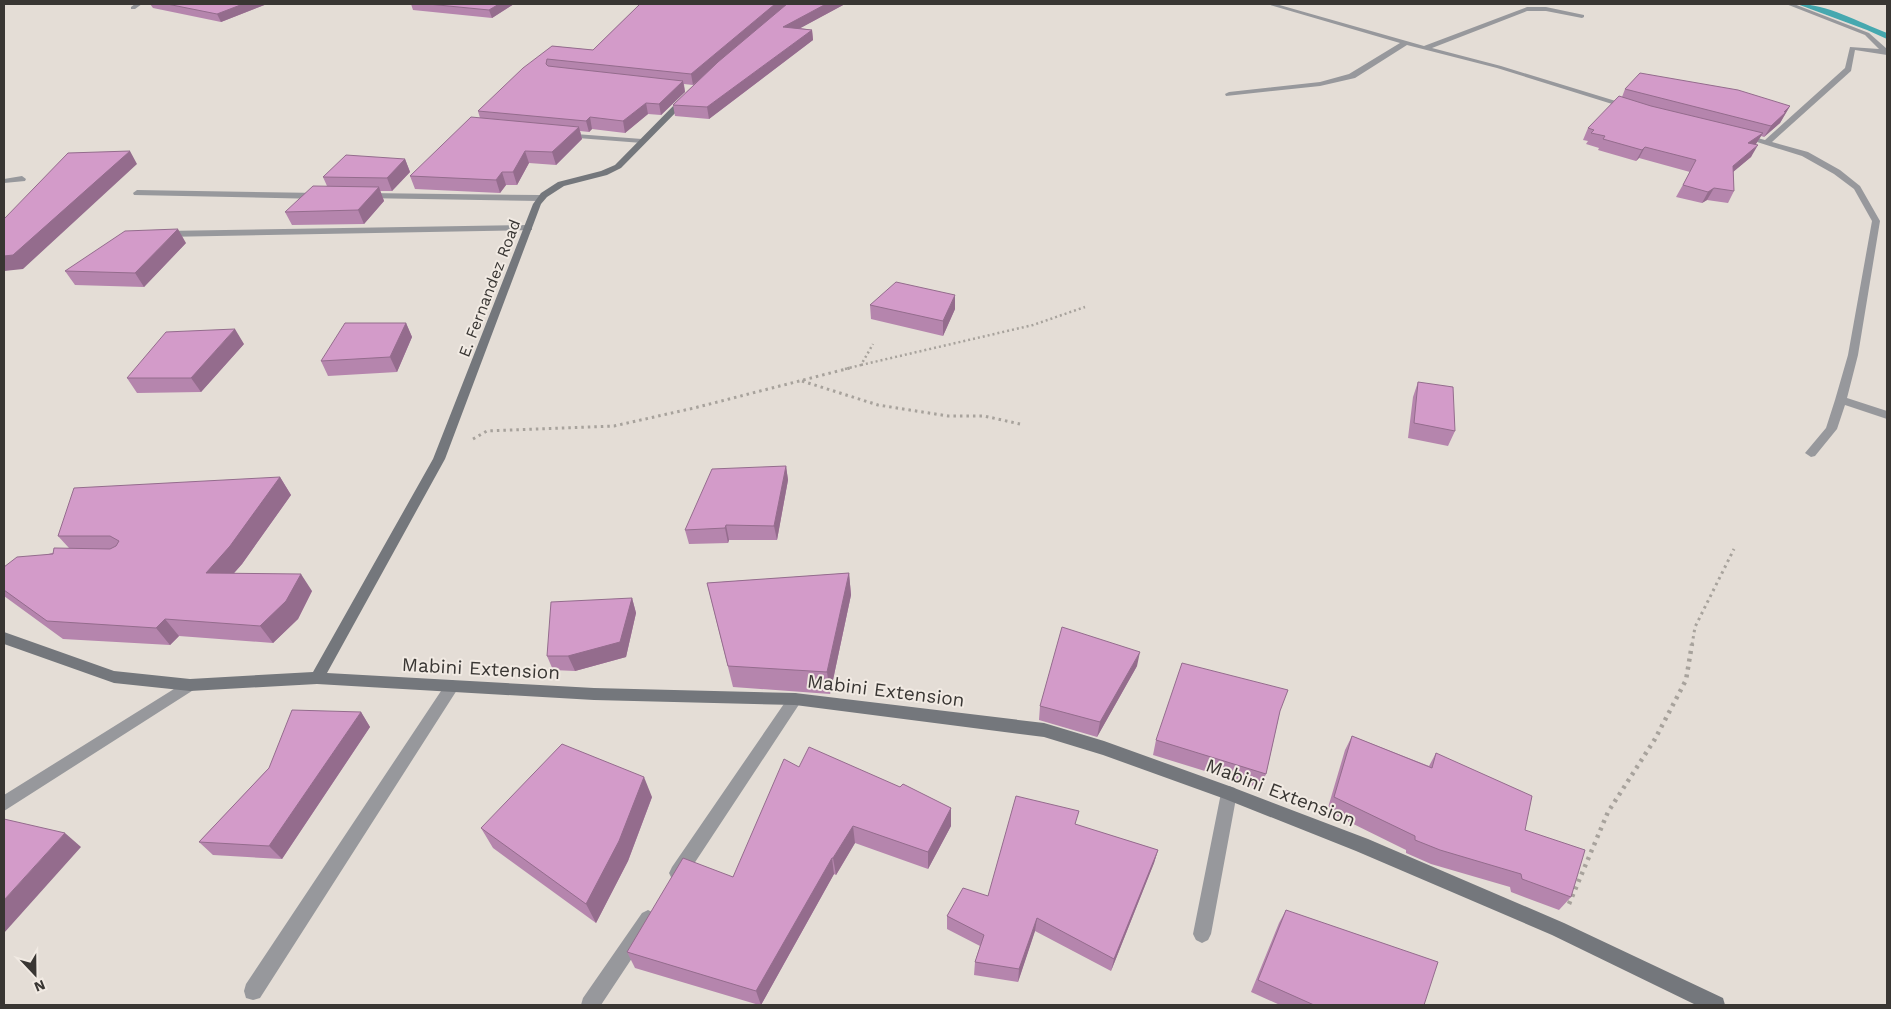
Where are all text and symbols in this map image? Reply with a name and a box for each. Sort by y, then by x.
street label: E. Fernandez Road [454,217,524,360]
street label: Mabini Extension [401,653,561,684]
street label: Mabini Extension [806,669,966,712]
street label: Mabini Extension [1203,753,1359,832]
north arrow [10,949,60,999]
text: N [32,977,48,995]

